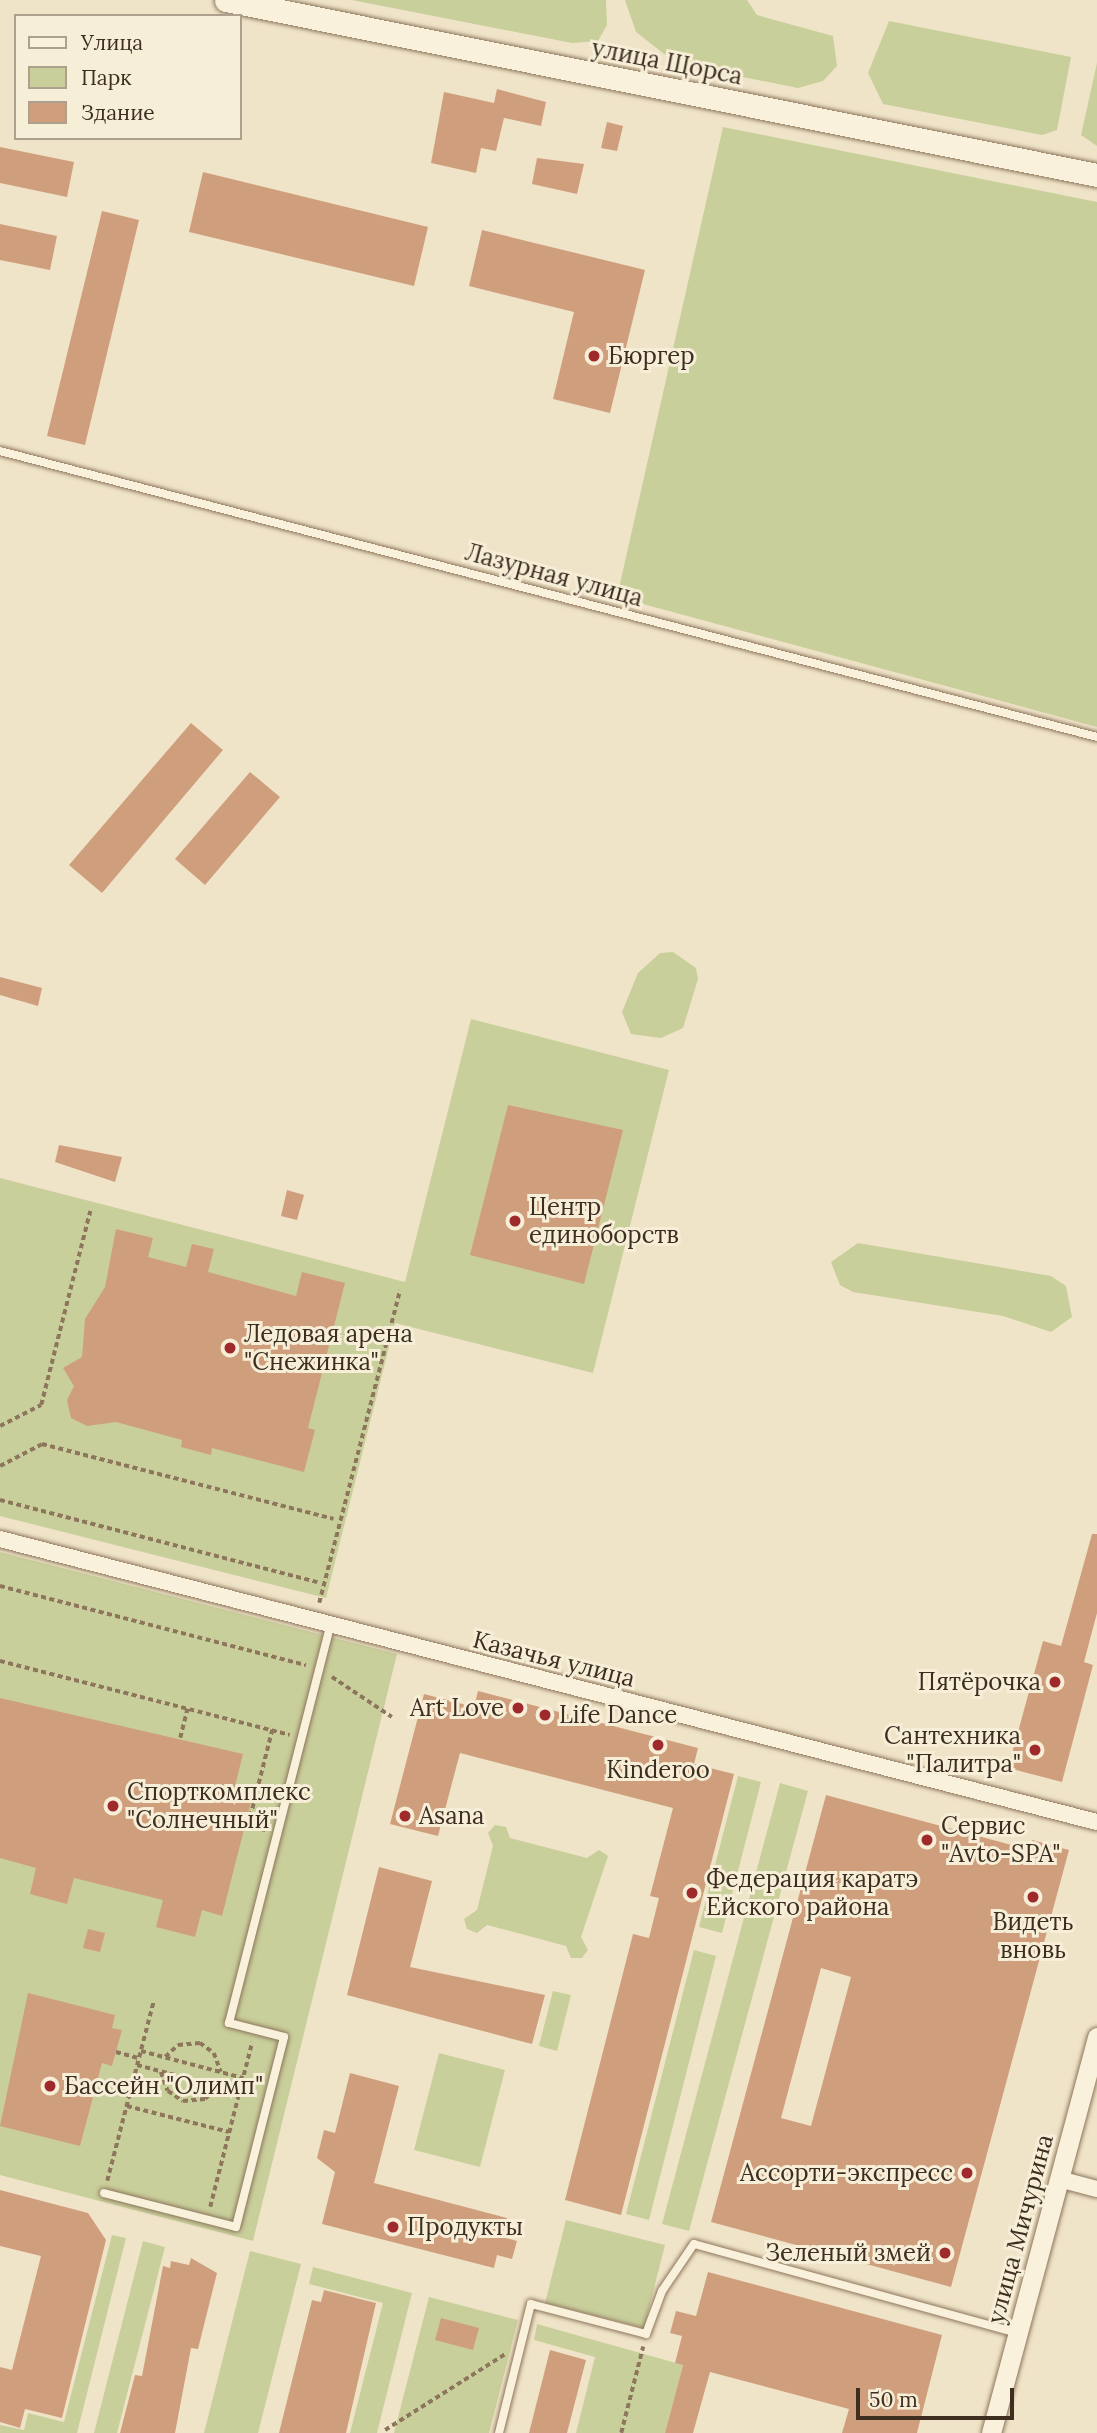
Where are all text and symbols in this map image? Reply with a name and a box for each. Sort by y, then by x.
legend [14,14,242,140]
text: Улица [81,29,143,56]
street label: улица Щорса [589,33,745,91]
text: Парк [81,64,131,91]
text: Здание [81,99,155,126]
place label: Бюргер [608,342,695,370]
marker: Бюргер [586,348,602,364]
street label: Лазурная улица [462,537,646,613]
place label: Центр единоборств [529,1193,679,1249]
marker: Центр единоборств [507,1213,523,1229]
place label: Ледовая арена "Снежинка" [244,1320,413,1376]
marker: Ледовая арена "Снежинка" [222,1340,238,1356]
street label: Казачья улица [470,1625,638,1693]
place label: Пятёрочка [918,1668,1041,1696]
marker: Пятёрочка [1047,1674,1063,1690]
place label: Art Love [410,1694,504,1722]
marker: Art Love [510,1700,526,1716]
place label: Life Dance [559,1701,677,1729]
marker: Life Dance [537,1707,553,1723]
place label: Сантехника "Палитра" [884,1722,1021,1778]
marker: Kinderoo [650,1737,666,1753]
marker: Сантехника "Палитра" [1027,1742,1043,1758]
place label: Kinderoo [606,1756,710,1784]
place label: Спорткомплекс "Солнечный" [127,1778,311,1834]
marker: Спорткомплекс "Солнечный" [105,1798,121,1814]
place label: Asana [419,1802,484,1830]
marker: Asana [397,1808,413,1824]
place label: Сервис "Avto-SPA" [941,1812,1059,1868]
marker: Сервис "Avto-SPA" [919,1832,935,1848]
place label: Федерация каратэ Ейского района [706,1865,918,1921]
marker: Федерация каратэ Ейского района [684,1885,700,1901]
marker: Видеть вновь [1025,1889,1041,1905]
place label: Видеть вновь [992,1908,1074,1964]
place label: Бассейн "Олимп" [64,2072,263,2100]
marker: Бассейн "Олимп" [42,2078,58,2094]
street label: улица Мичурина [981,2131,1059,2327]
place label: Ассорти-экспресс [740,2159,953,2187]
marker: Ассорти-экспресс [959,2165,975,2181]
place label: Продукты [407,2213,523,2241]
marker: Продукты [385,2219,401,2235]
place label: Зеленый змей [765,2239,931,2267]
marker: Зеленый змей [937,2245,953,2261]
scale bar [859,2374,1016,2418]
text: 50 m [869,2386,918,2413]

